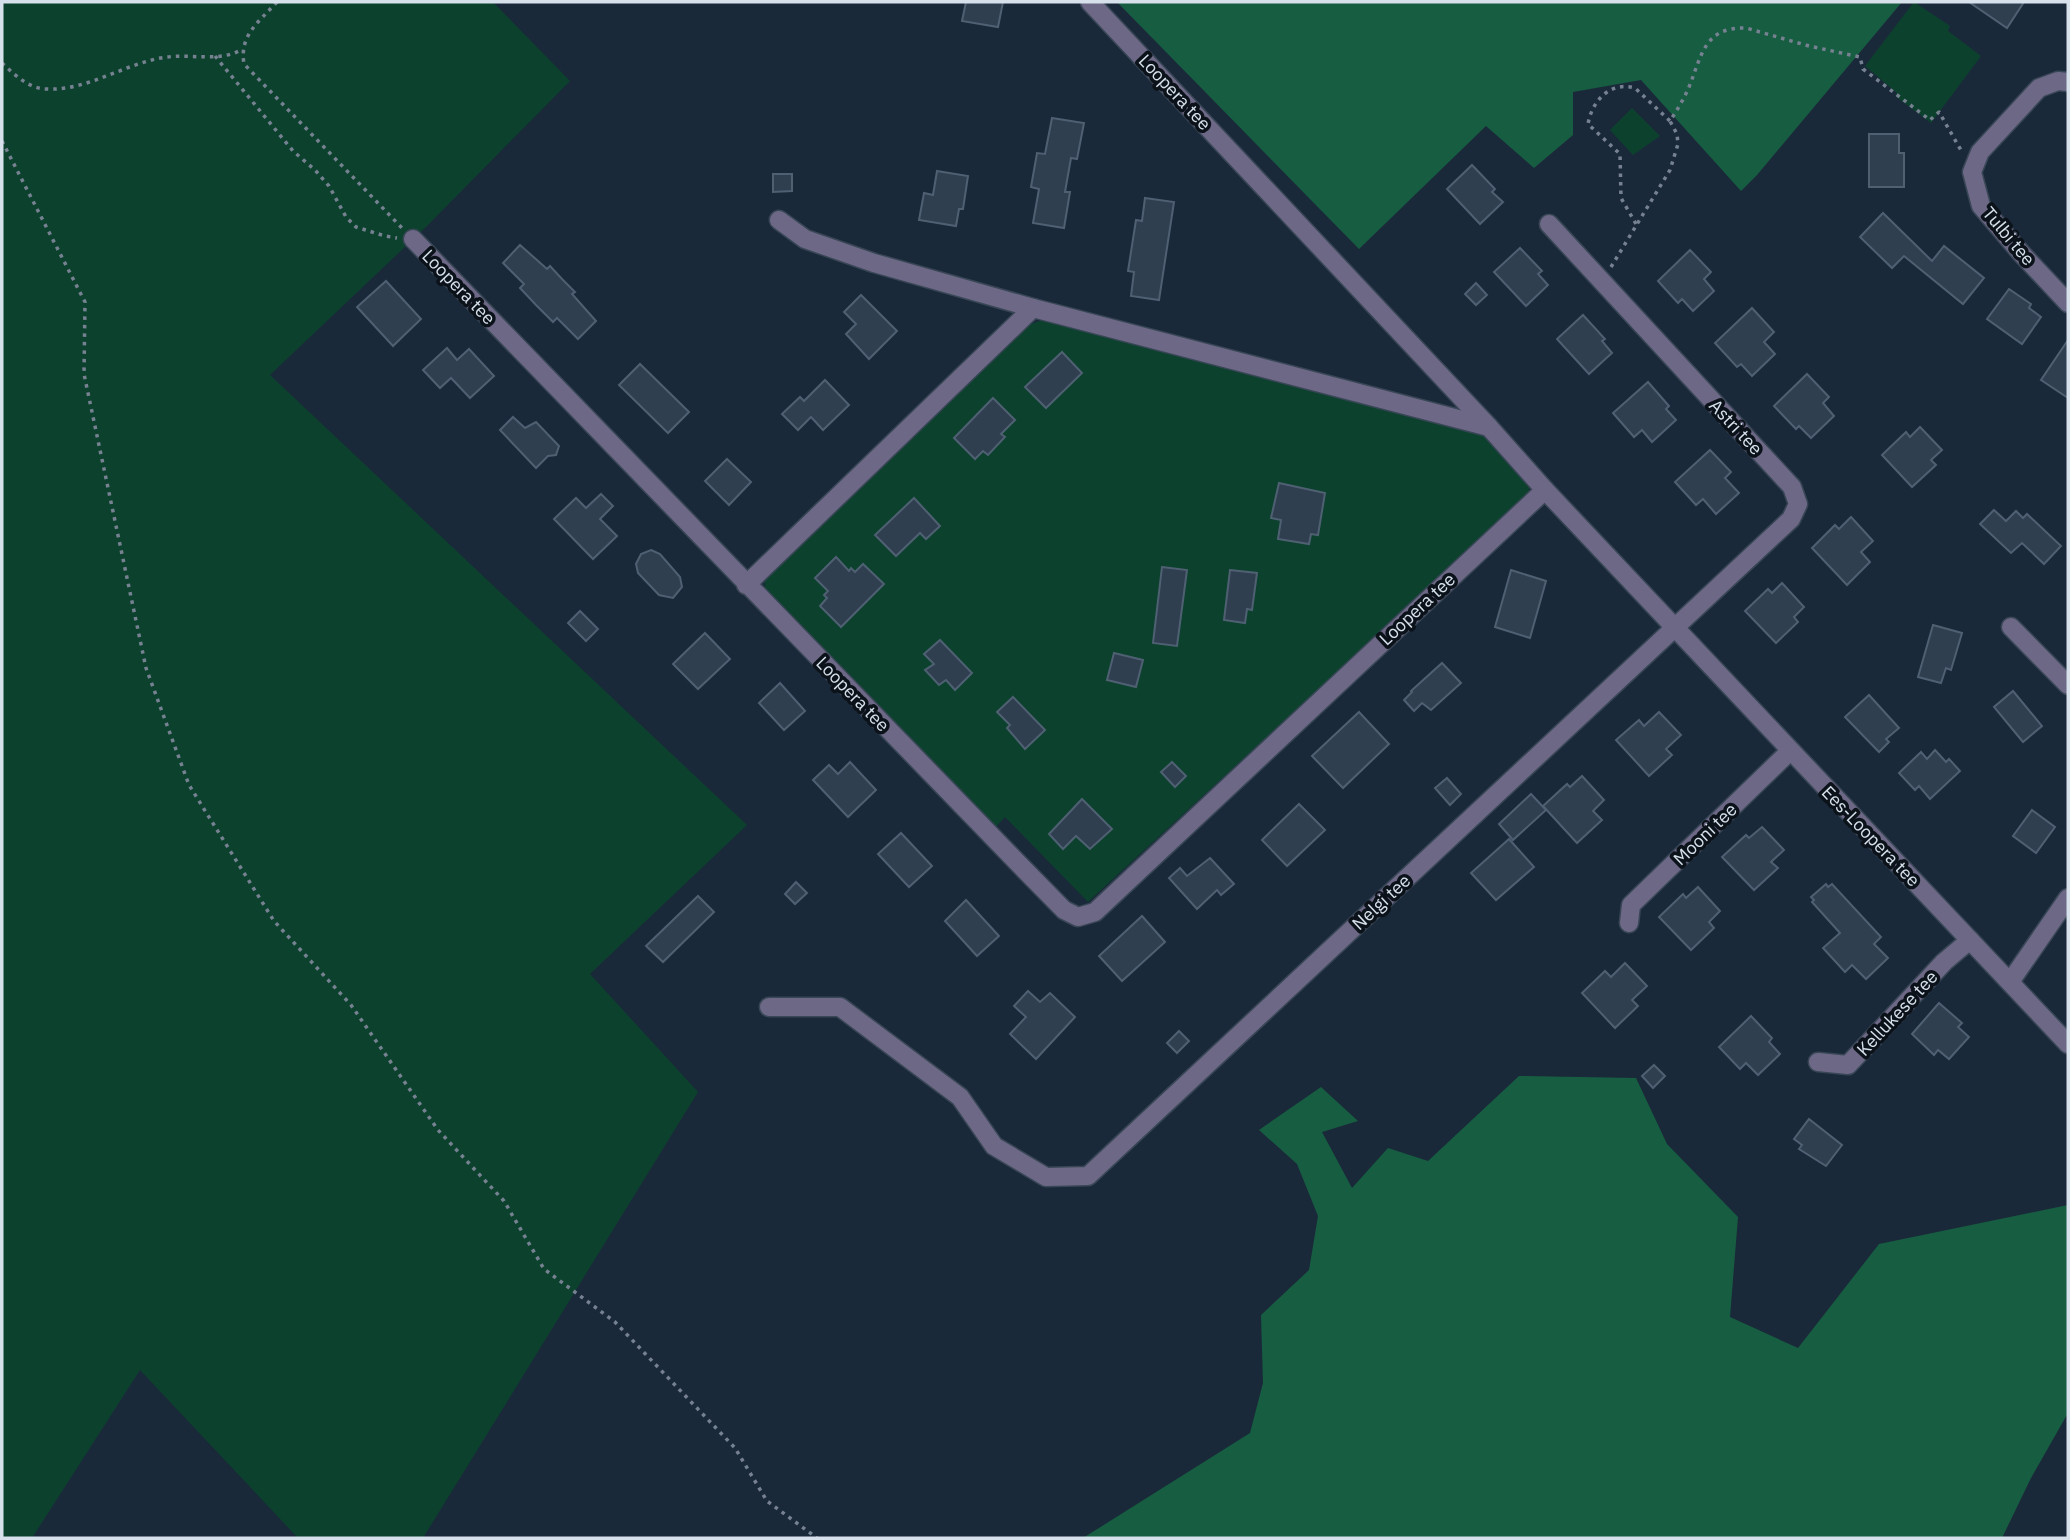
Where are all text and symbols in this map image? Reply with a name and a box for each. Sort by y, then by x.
street label: Loopera tee [1134,49,1216,135]
street label: Tulbi tee [1978,202,2040,270]
street label: Loopera tee [417,245,501,329]
street label: Astri tee [1704,394,1768,460]
street label: Loopera tee [1374,568,1460,650]
street label: Loopera tee [811,652,895,736]
street label: Ees-Loopera tee [1817,781,1925,891]
street label: Mooni tee [1668,798,1742,870]
street label: Nelgi tee [1347,869,1415,935]
street label: Kellukese tee [1852,965,1943,1061]

